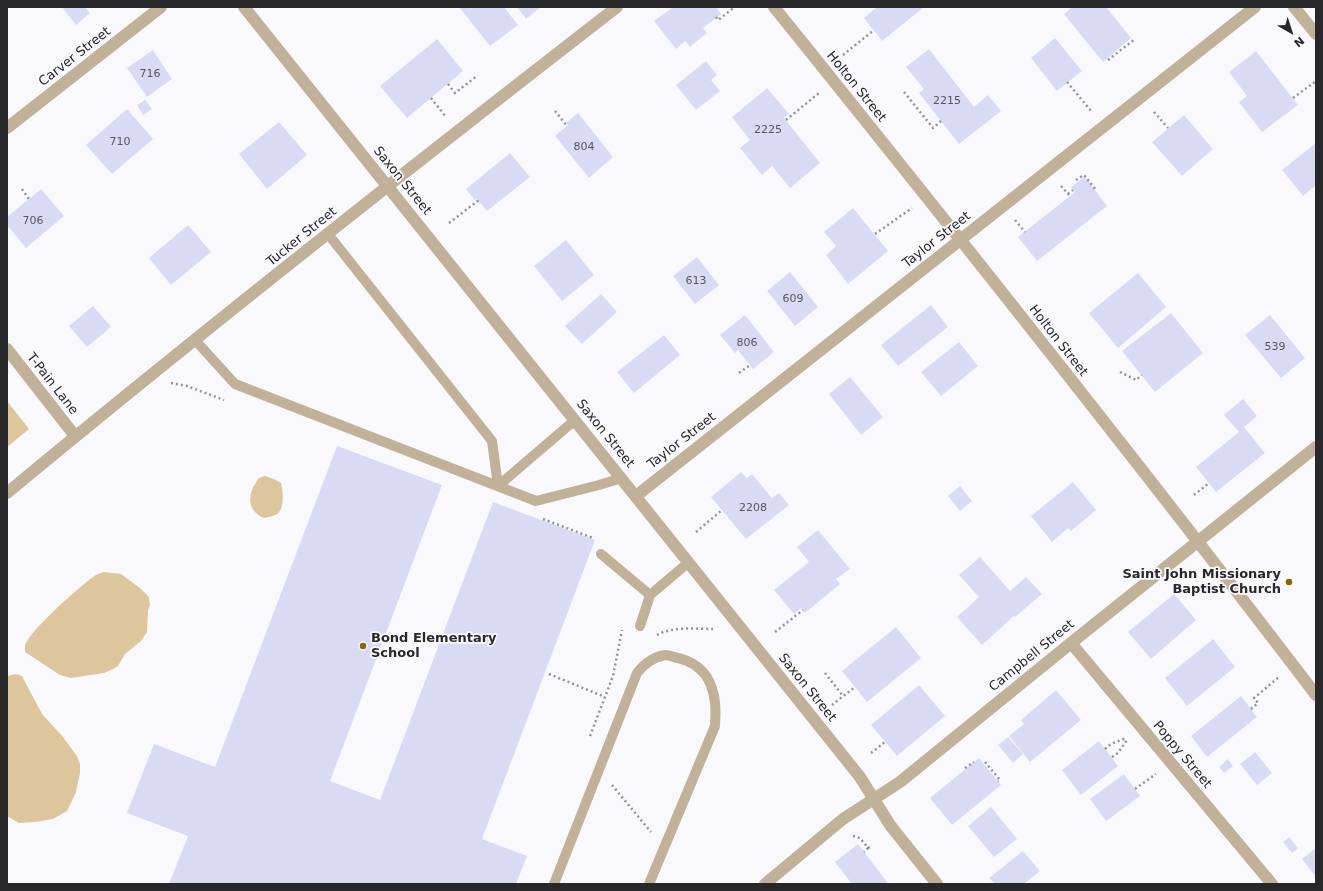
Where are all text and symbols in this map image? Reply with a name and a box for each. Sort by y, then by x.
north arrow [1271,12,1311,52]
street label: Carver Street [36,24,114,90]
text: N [1291,34,1307,50]
street label: Holton Street [823,49,889,125]
house number: 716 [140,67,160,81]
house number: 2215 [933,94,961,108]
house number: 2225 [754,123,782,137]
house number: 710 [110,135,130,149]
house number: 804 [574,140,594,154]
street label: Saxon Street [370,144,434,218]
street label: Tucker Street [264,204,340,270]
street label: Taylor Street [900,209,974,271]
house number: 706 [23,214,43,228]
house number: 613 [686,274,706,288]
house number: 609 [783,292,803,306]
street label: Holton Street [1025,302,1091,380]
house number: 806 [737,336,757,350]
house number: 539 [1265,340,1285,354]
street label: T-Pain Lane [23,350,81,418]
street label: Saxon Street [573,397,637,471]
street label: Taylor Street [645,410,719,472]
house number: 2208 [739,501,767,515]
place label: Saint John Missionary Baptist Church [1122,567,1281,598]
marker: Saint John Missionary Baptist Church [1284,577,1294,587]
street label: Campbell Street [986,617,1078,695]
place label: Bond Elementary School [371,631,497,662]
marker: Bond Elementary School [358,641,368,651]
street label: Saxon Street [775,651,839,725]
street label: Poppy Street [1149,718,1215,792]

